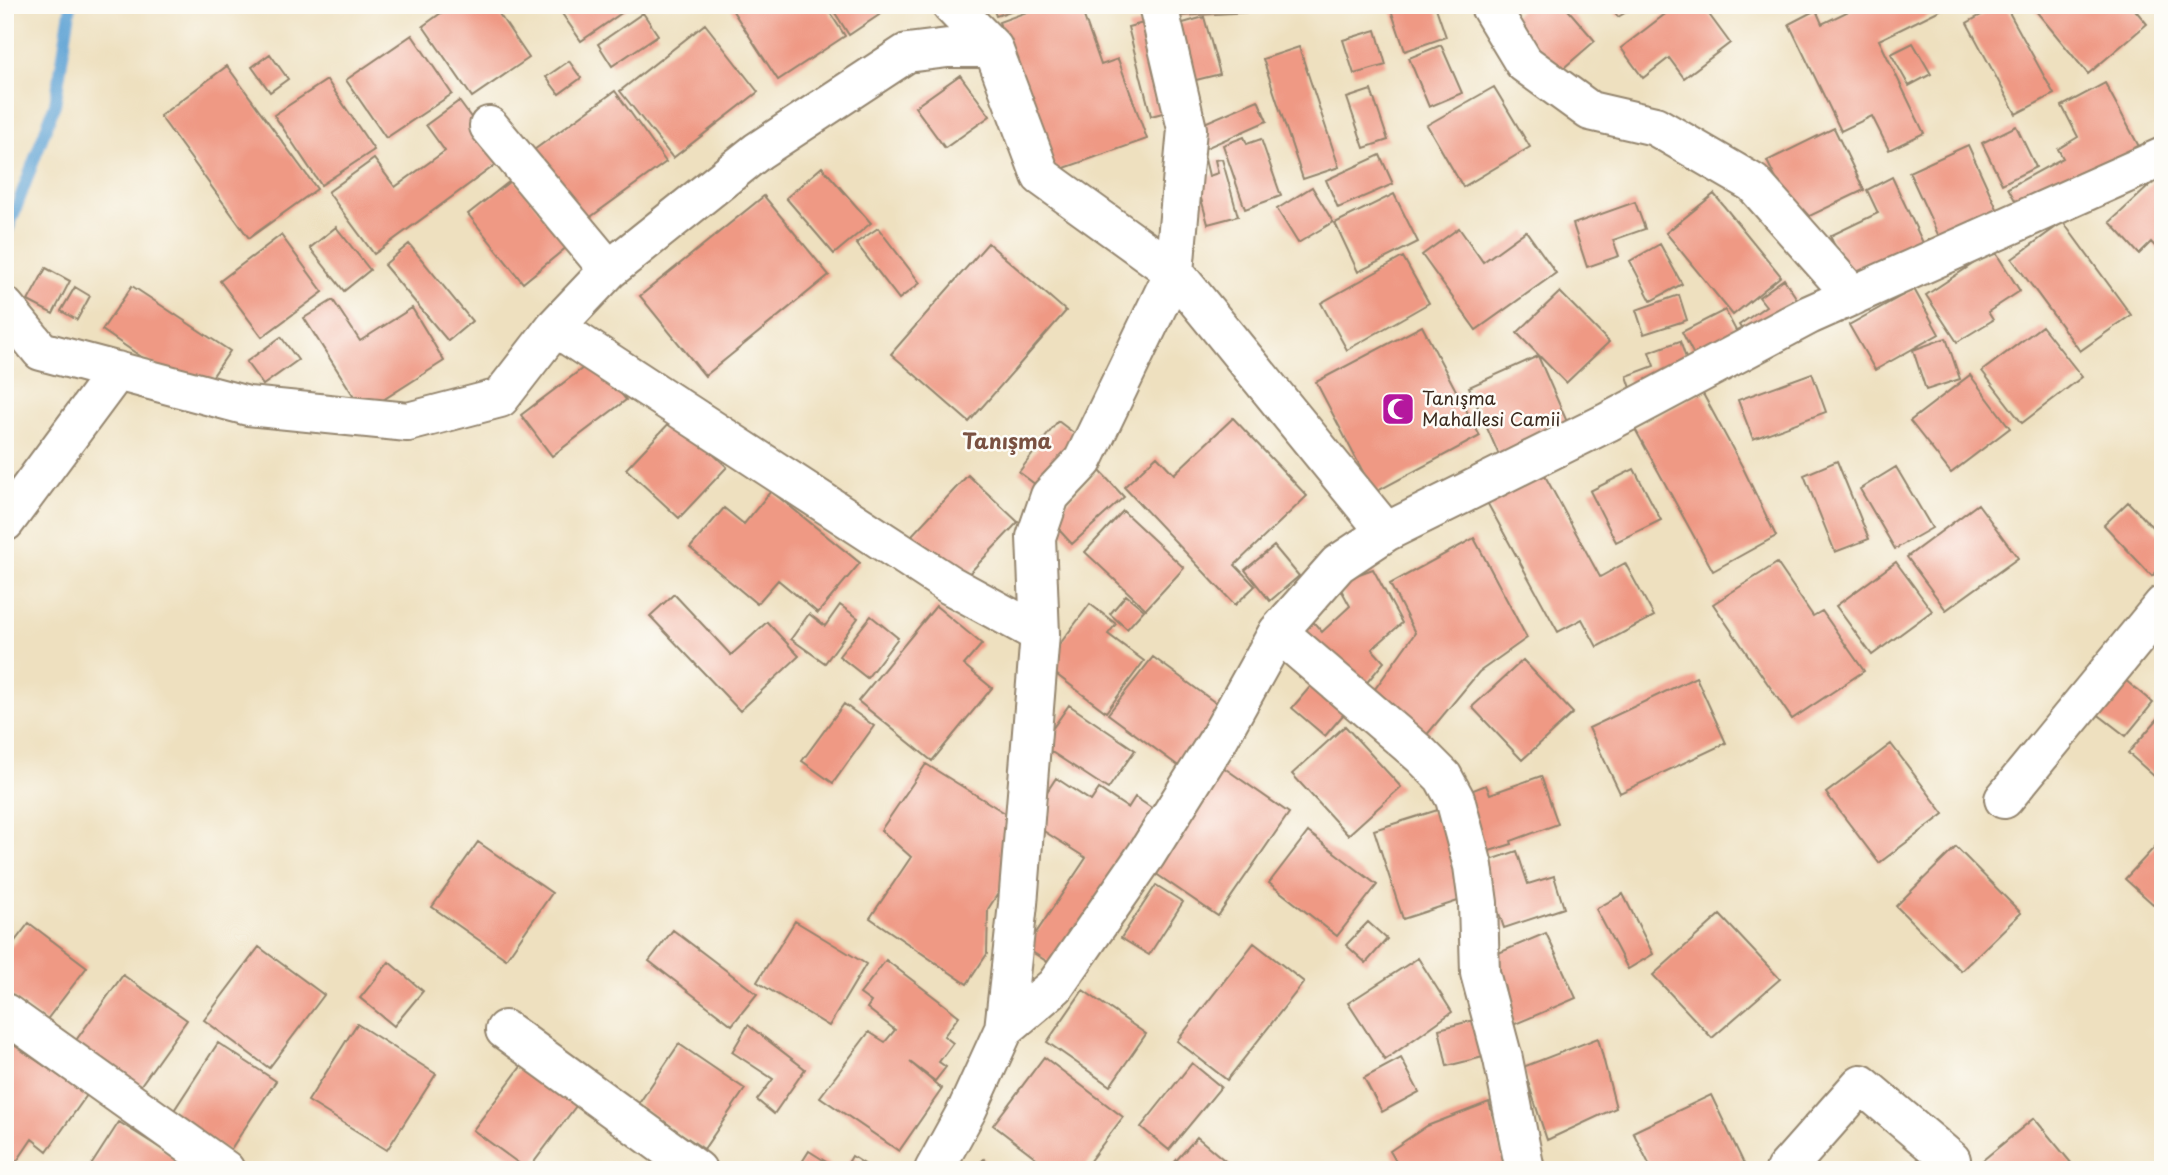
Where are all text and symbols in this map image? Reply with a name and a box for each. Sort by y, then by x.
place label: Tanışma Mahallesi Camii [1422,384,1560,432]
mosque icon: Tanışma Mahallesi Camii [1379,390,1417,428]
district label: Tanışma [962,424,1052,456]

